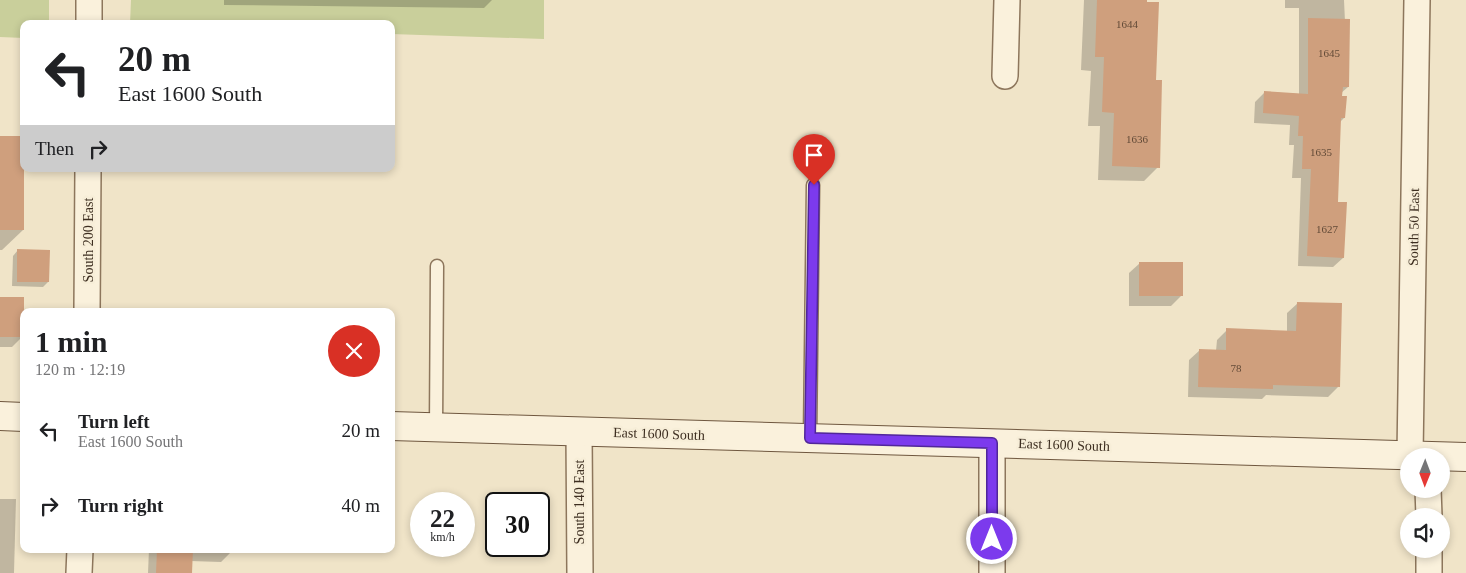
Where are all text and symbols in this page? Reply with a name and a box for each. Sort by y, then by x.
house number: 1644 [1116,18,1139,30]
icon: left [35,40,100,105]
text: 20 m [118,40,191,79]
house number: 1645 [1318,47,1341,59]
text: East 1600 South [118,81,262,106]
house number: 1636 [1126,133,1149,145]
pin [793,134,835,185]
icon: right [84,135,112,163]
text: Then [35,138,74,159]
icon: arrive [800,141,828,169]
house number: 1635 [1310,146,1333,158]
street label: South 50 East [1406,188,1422,266]
street label: South 200 East [81,198,96,282]
house number: 1627 [1316,223,1339,235]
text: 1 min [35,325,108,358]
button: close [328,325,380,377]
text: 120 m · 12:19 [35,361,125,378]
house number: 78 [1231,362,1242,374]
text: Turn left [78,411,150,432]
icon: left [35,417,63,445]
text: 20 m [341,420,380,441]
street label: East 1600 South [613,425,705,443]
text: East 1600 South [78,433,183,450]
street label: East 1600 South [1018,436,1110,454]
north arrow [1400,448,1450,498]
map controls [1400,448,1450,558]
street label: South 140 East [572,460,587,544]
icon: right [35,492,63,520]
speed limit sign: 30 [485,492,550,557]
text: Turn right [78,495,163,516]
text: 40 m [341,495,380,516]
text: 22 [430,505,455,532]
button: sound [1400,508,1450,558]
position arrow [965,512,1017,564]
text: km/h [430,530,455,544]

